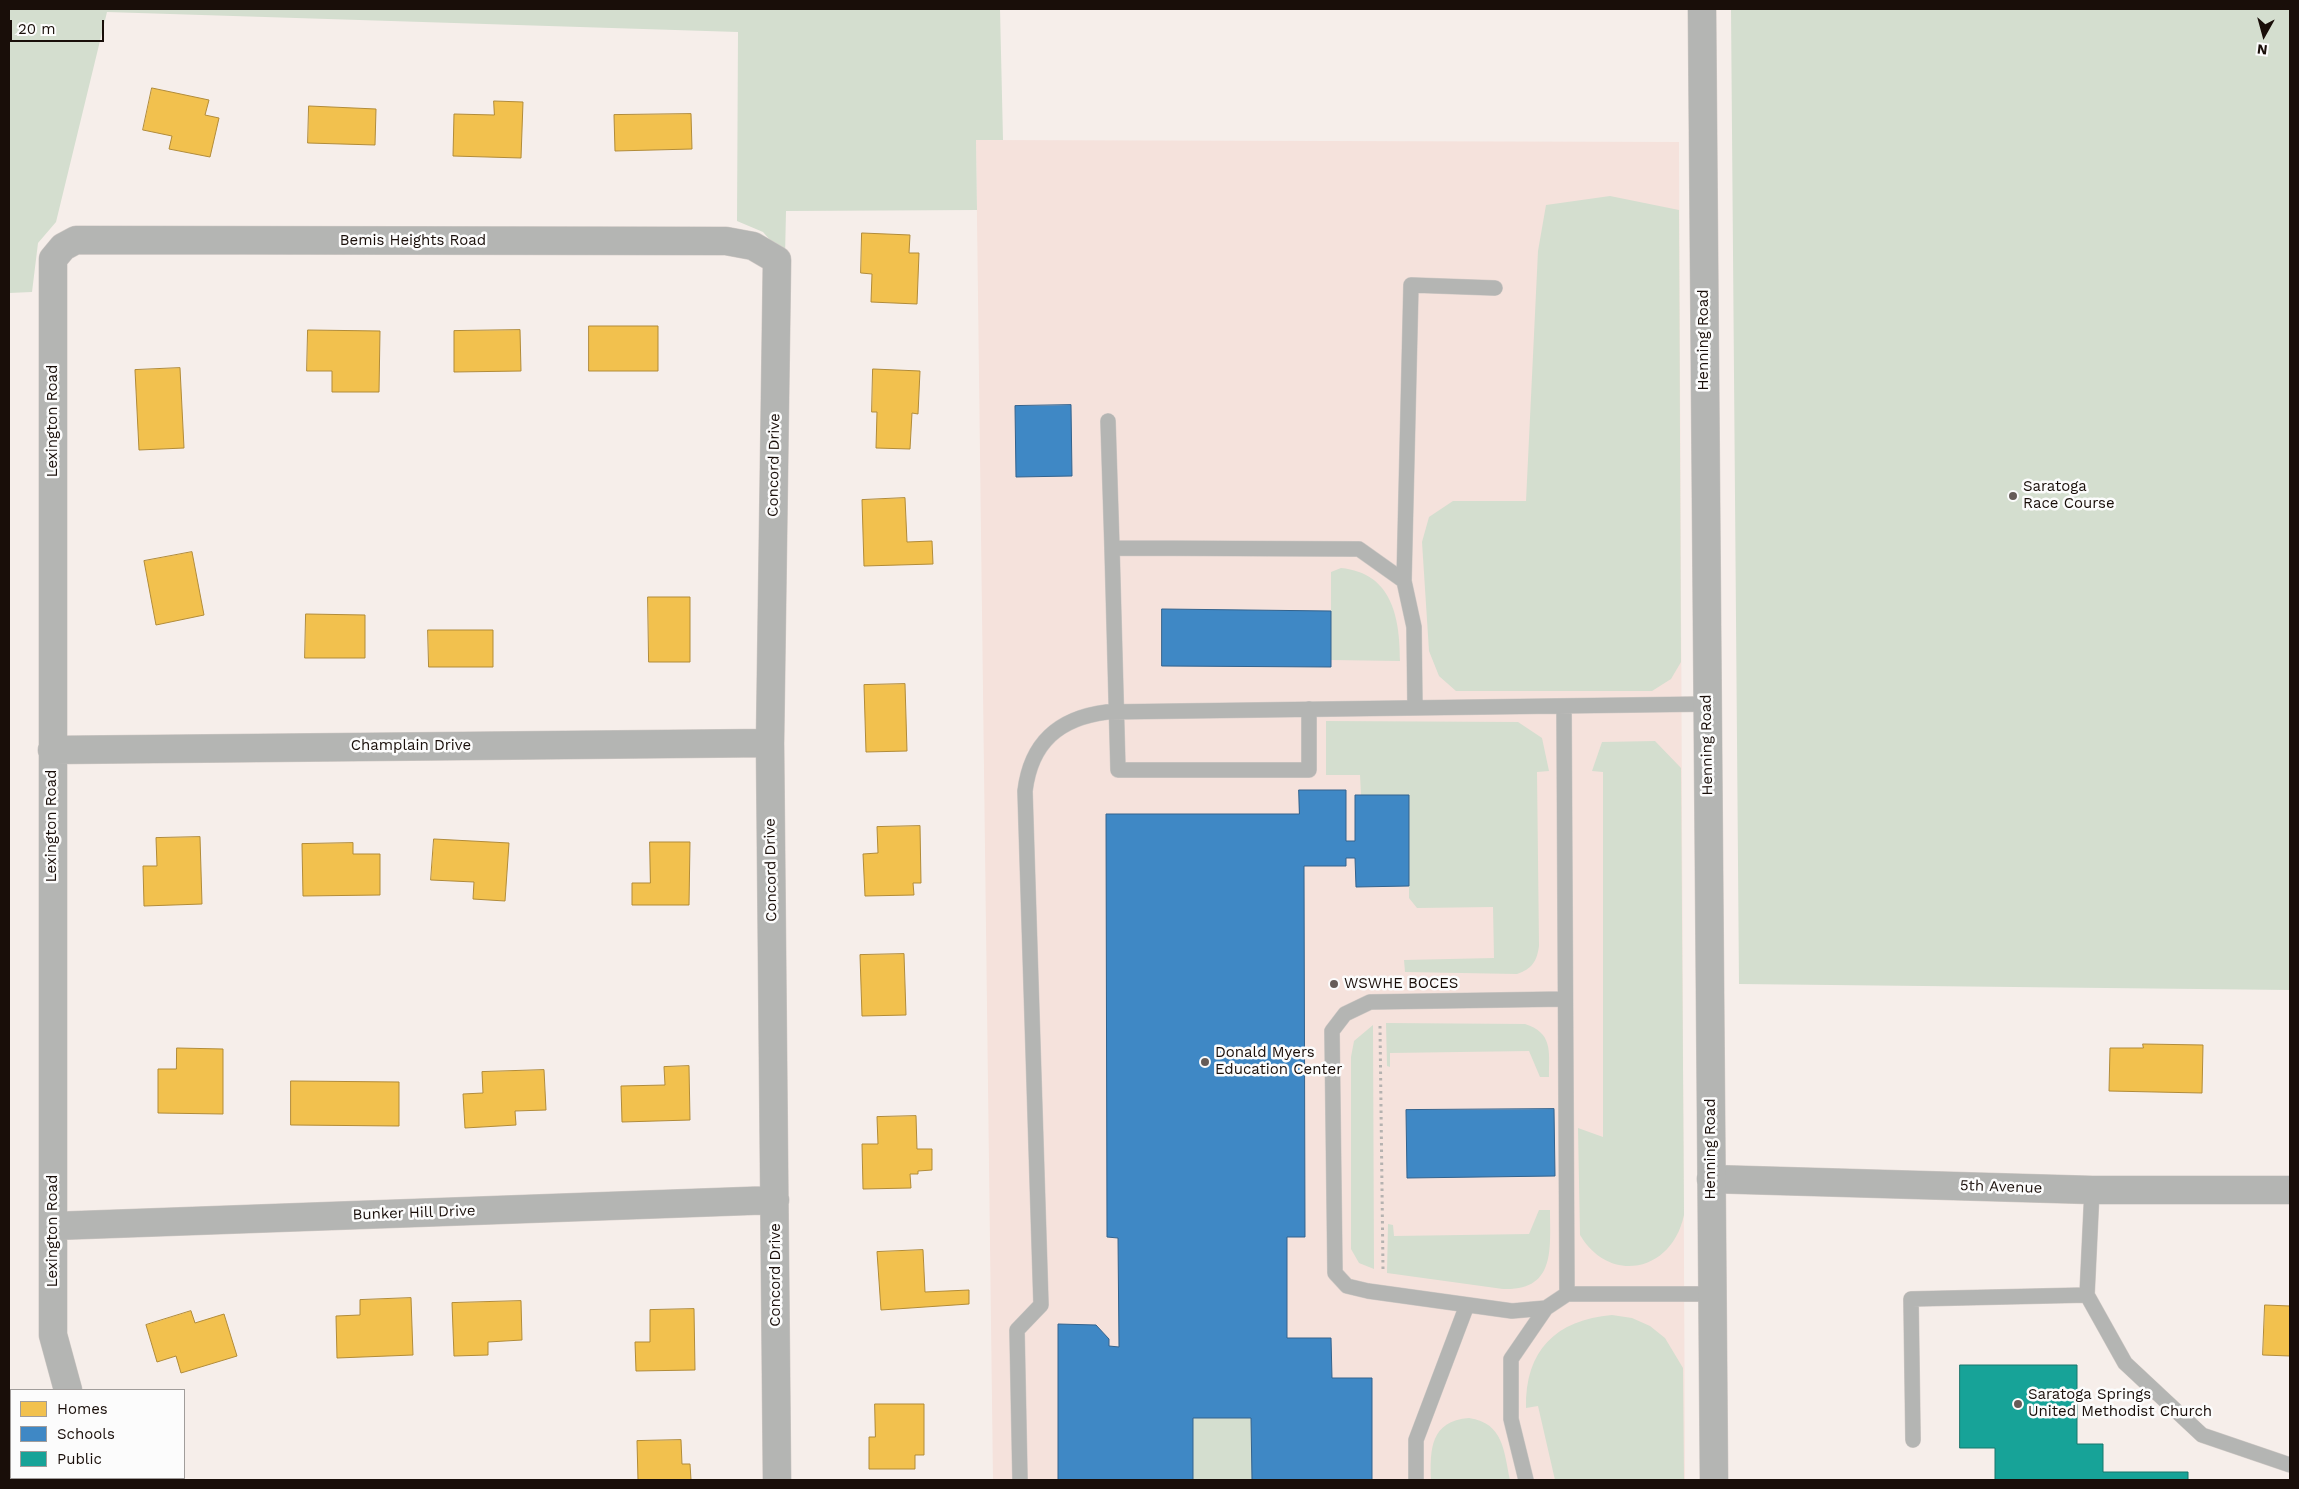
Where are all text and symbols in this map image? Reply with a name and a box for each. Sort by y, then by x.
scale bar [12,10,106,42]
north arrow [2239,10,2289,60]
text: 20 m [18,20,56,38]
text: N [2256,41,2268,58]
street label: Bemis Heights Road [340,232,486,250]
street label: Henning Road [1695,289,1713,391]
street label: Lexington Road [44,365,62,477]
street label: Concord Drive [764,413,784,517]
place label: Saratoga Race Course [2023,478,2115,513]
marker: Saratoga Race Course [2007,490,2019,502]
street label: Henning Road [1697,694,1717,796]
street label: Champlain Drive [351,737,471,755]
street label: Lexington Road [43,770,61,882]
street label: Concord Drive [761,818,781,922]
place label: WSWHE BOCES [1344,975,1458,993]
marker: WSWHE BOCES [1328,978,1340,990]
place label: Donald Myers Education Center [1215,1044,1342,1079]
marker: Donald Myers Education Center [1199,1056,1211,1068]
street label: Henning Road [1702,1098,1720,1200]
street label: Lexington Road [44,1175,62,1287]
street label: 5th Avenue [1959,1177,2043,1197]
street label: Bunker Hill Drive [352,1202,476,1224]
street label: Concord Drive [767,1223,785,1327]
place label: Saratoga Springs United Methodist Church [2028,1386,2212,1421]
legend [10,1389,185,1479]
marker: Saratoga Springs United Methodist Church [2012,1398,2024,1410]
text: Homes [57,1400,108,1418]
text: Schools [57,1425,115,1443]
text: Public [57,1450,102,1468]

